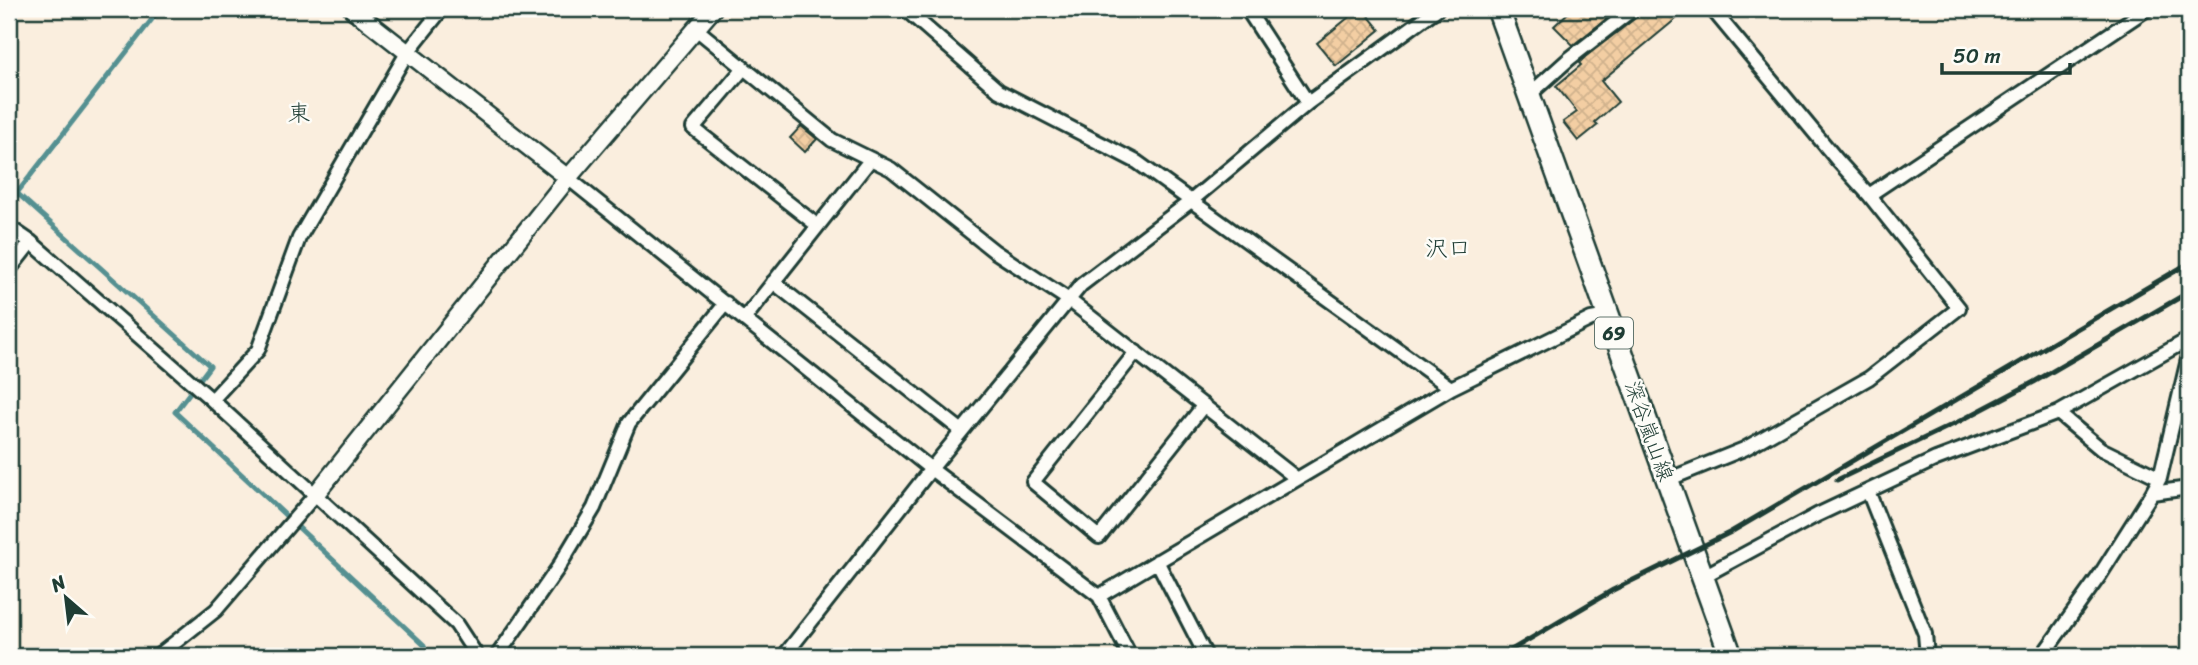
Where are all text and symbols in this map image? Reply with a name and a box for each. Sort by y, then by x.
scale bar [1942,32,2070,76]
text: 50 m [1953,37,2001,75]
district label: 東 [288,93,311,134]
district label: 沢口 [1425,228,1471,269]
road number: 69 [1595,318,1633,348]
street label: 深谷嵐山線 [1613,375,1685,487]
north arrow [32,564,102,634]
text: N [44,565,73,602]

